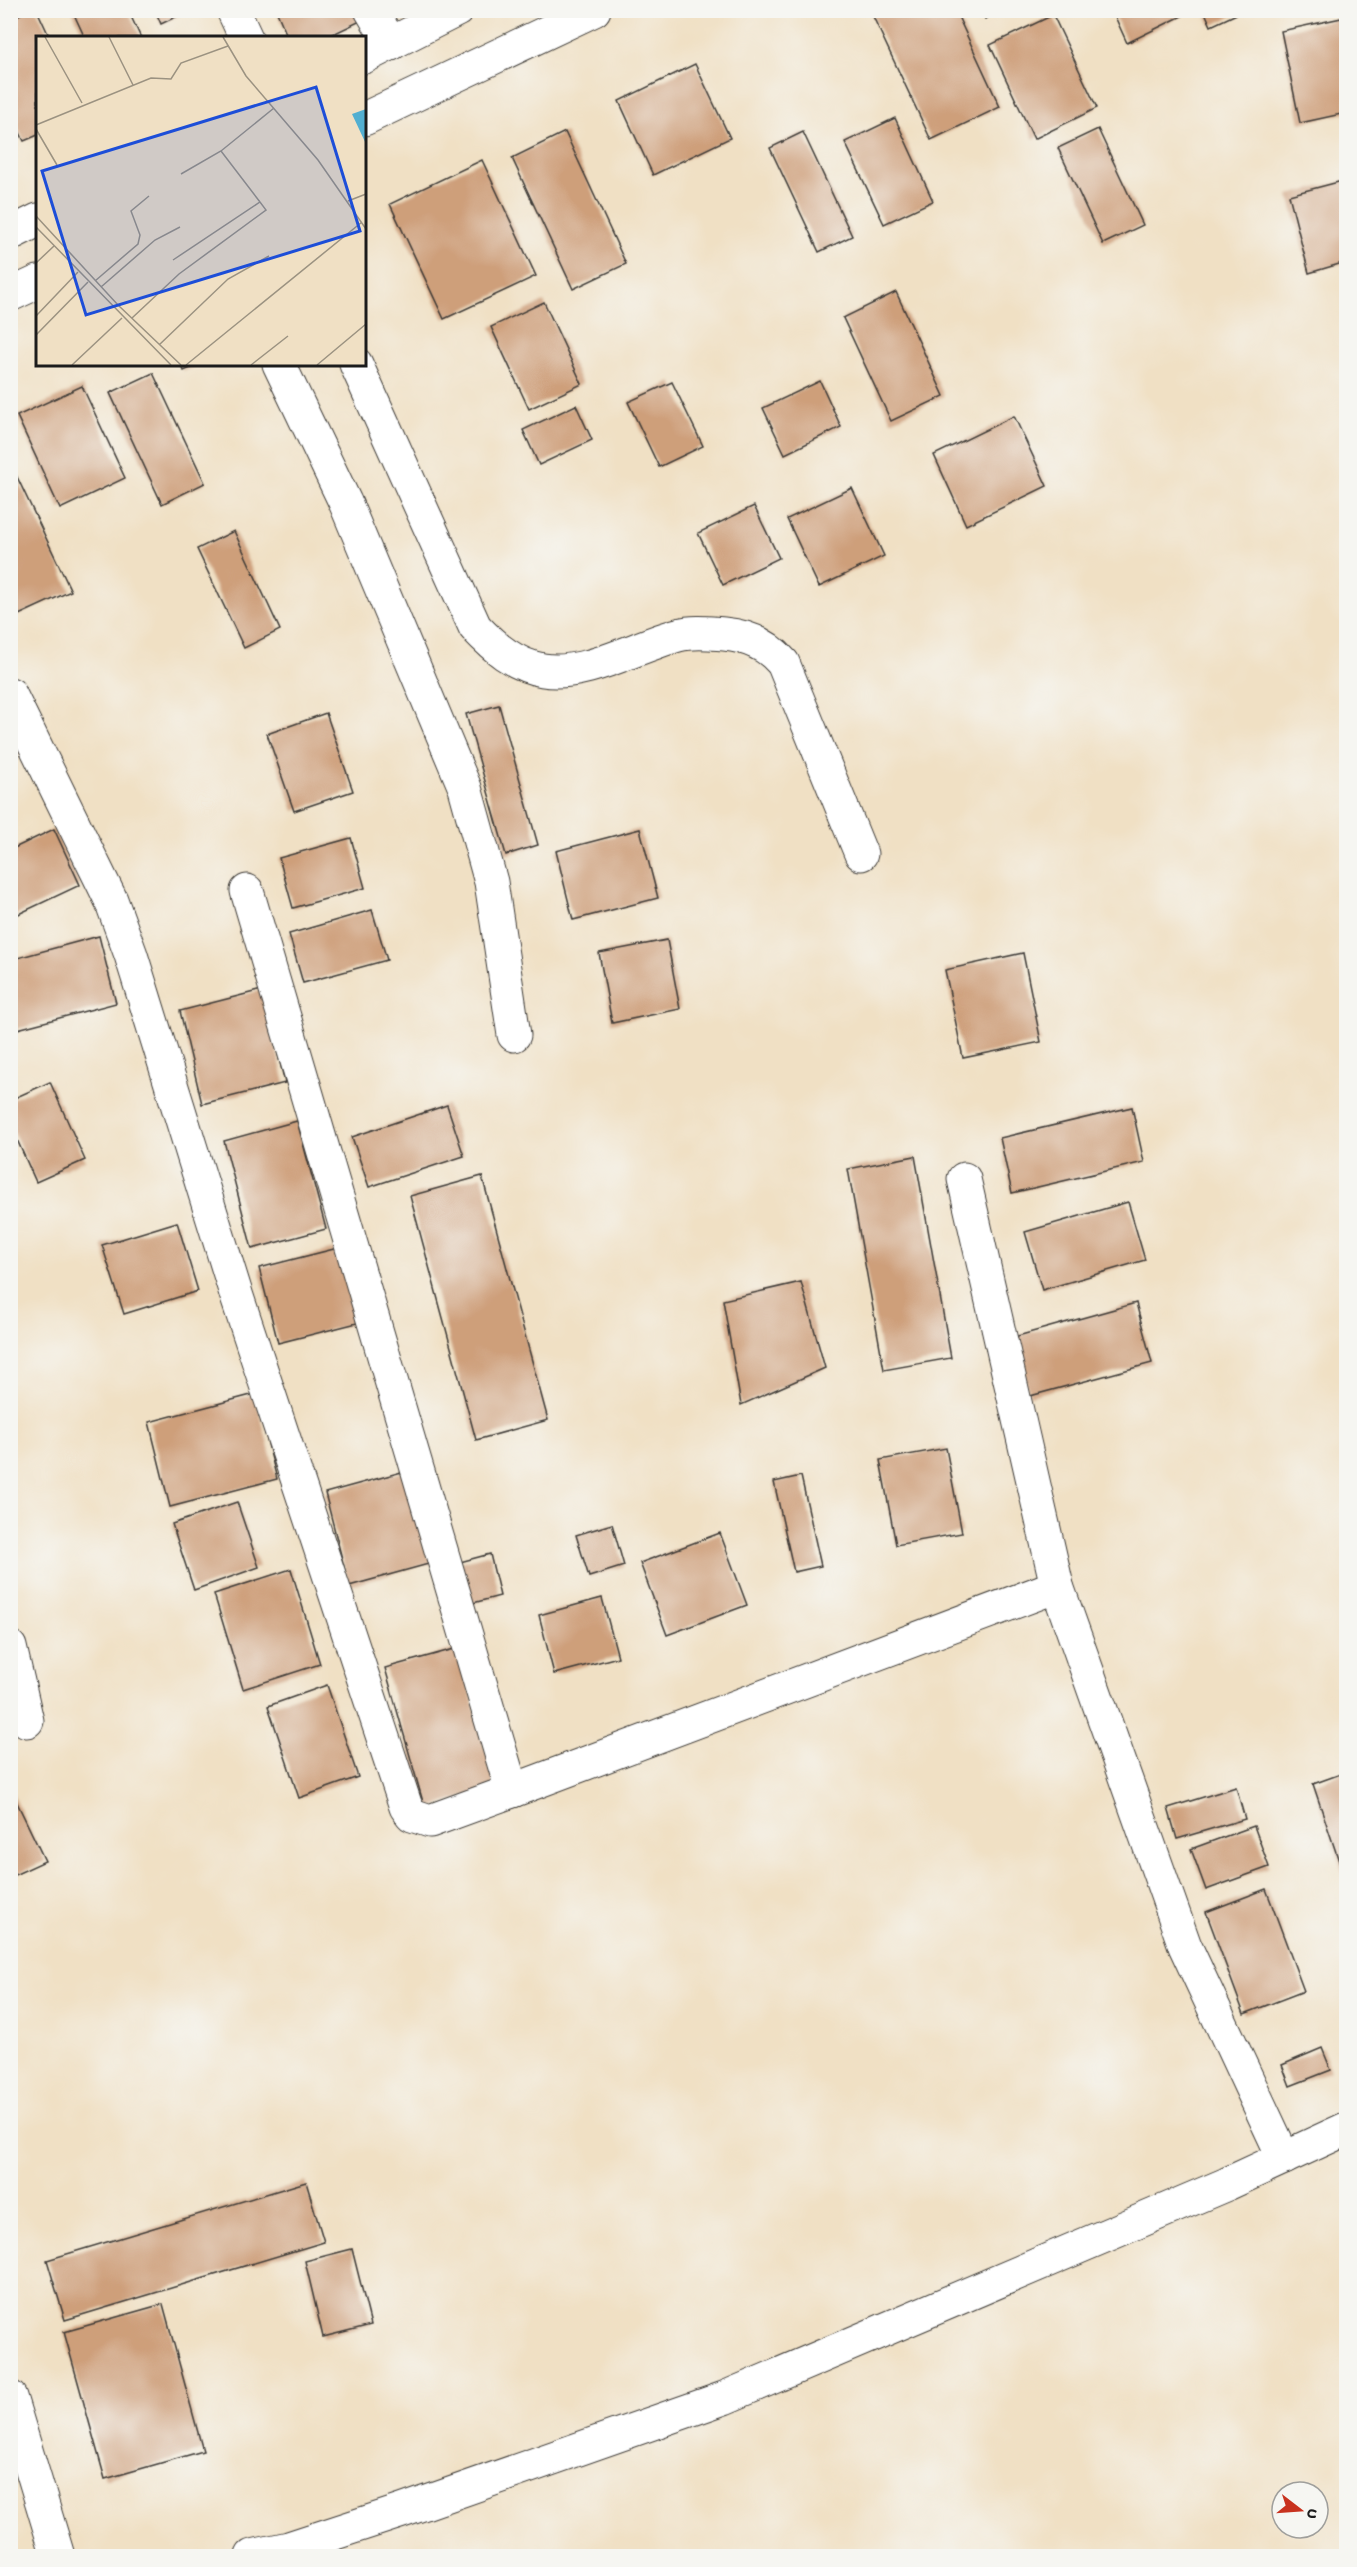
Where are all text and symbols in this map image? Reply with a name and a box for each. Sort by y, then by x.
inset map [36,36,366,366]
north arrow [1270,2480,1330,2540]
text: U [1300,2506,1321,2521]

